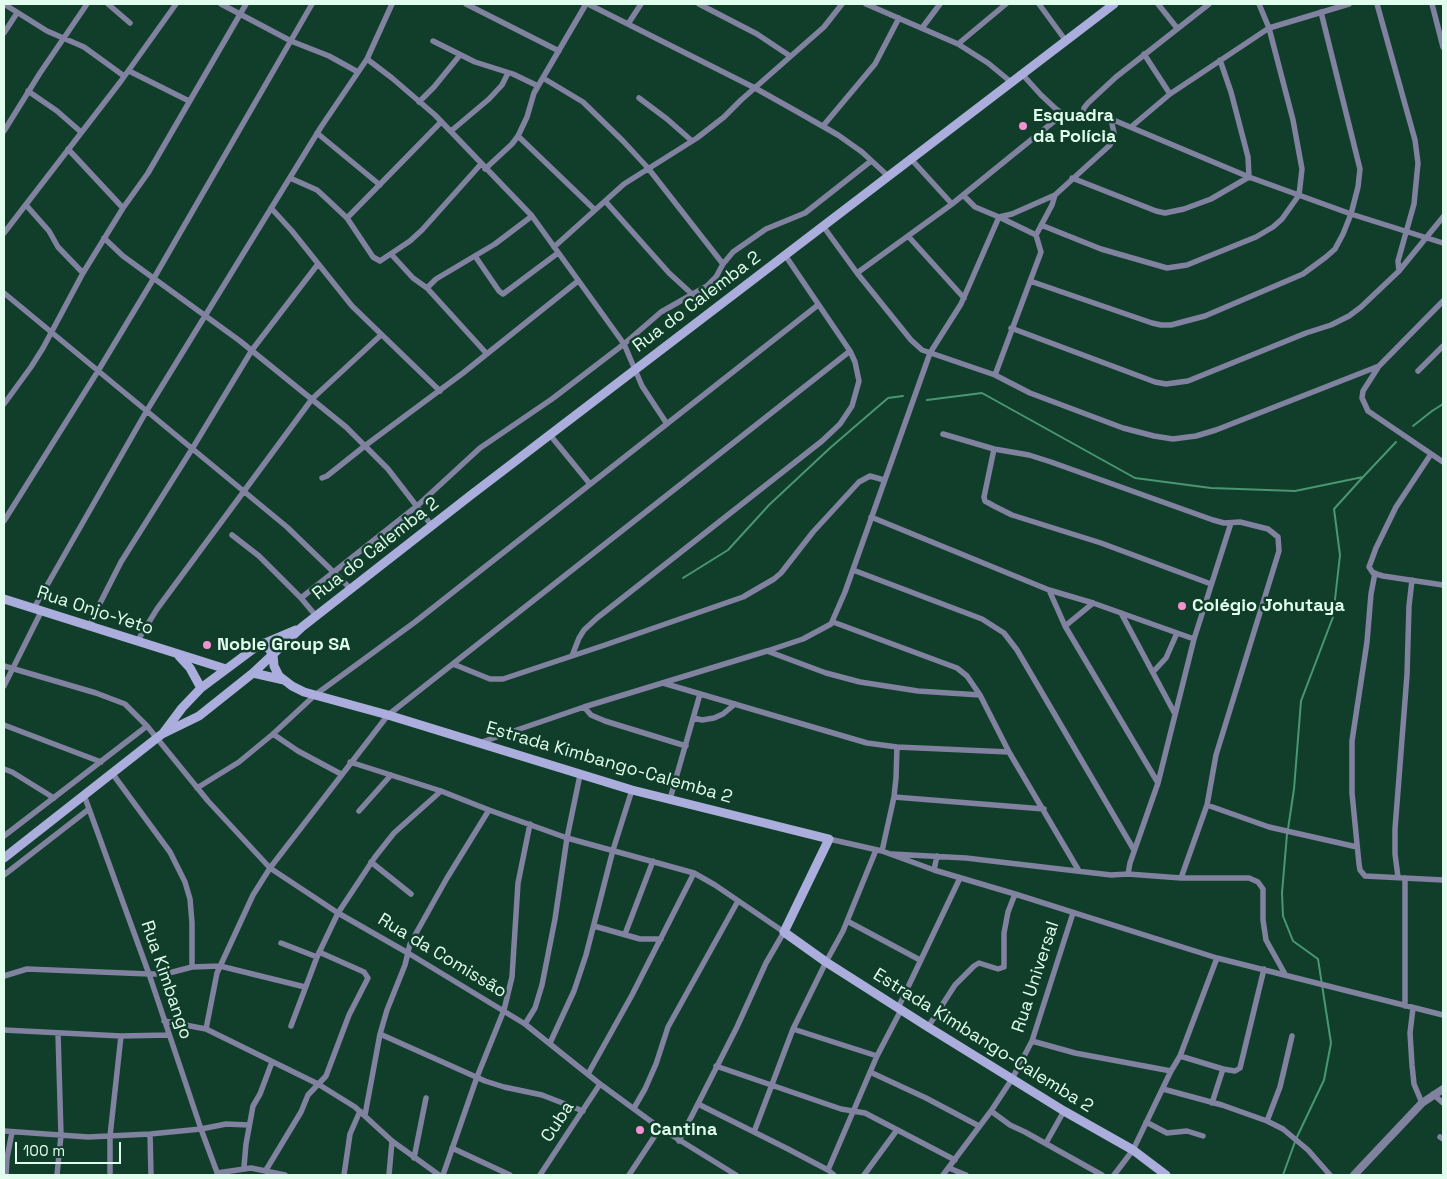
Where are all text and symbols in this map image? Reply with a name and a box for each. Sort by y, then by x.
place label: Esquadra da Polícia [1033,105,1116,148]
marker: Esquadra da Polícia [1017,120,1029,132]
street label: Rua do Calemba 2 [629,247,765,357]
street label: Rua do Calemba 2 [308,493,444,605]
street label: Rua Onjo-Yeto [34,582,156,640]
place label: Colégio Johutaya [1192,595,1345,617]
marker: Colégio Johutaya [1176,600,1188,612]
place label: Noble Group SA [217,634,351,656]
marker: Noble Group SA [201,639,213,651]
street label: Estrada Kimbango-Calemba 2 [483,717,735,809]
street label: Rua da Comissão [374,909,510,1003]
street label: Rua Kimbango [136,918,196,1042]
street label: Rua Universal [1008,919,1064,1035]
street label: Estrada Kimbango-Calemba 2 [869,964,1097,1118]
street label: Cuba [537,1097,579,1147]
place label: Cantina [650,1119,717,1141]
marker: Cantina [634,1124,646,1136]
scale bar [18,1132,124,1164]
text: 100 m [23,1141,65,1160]

